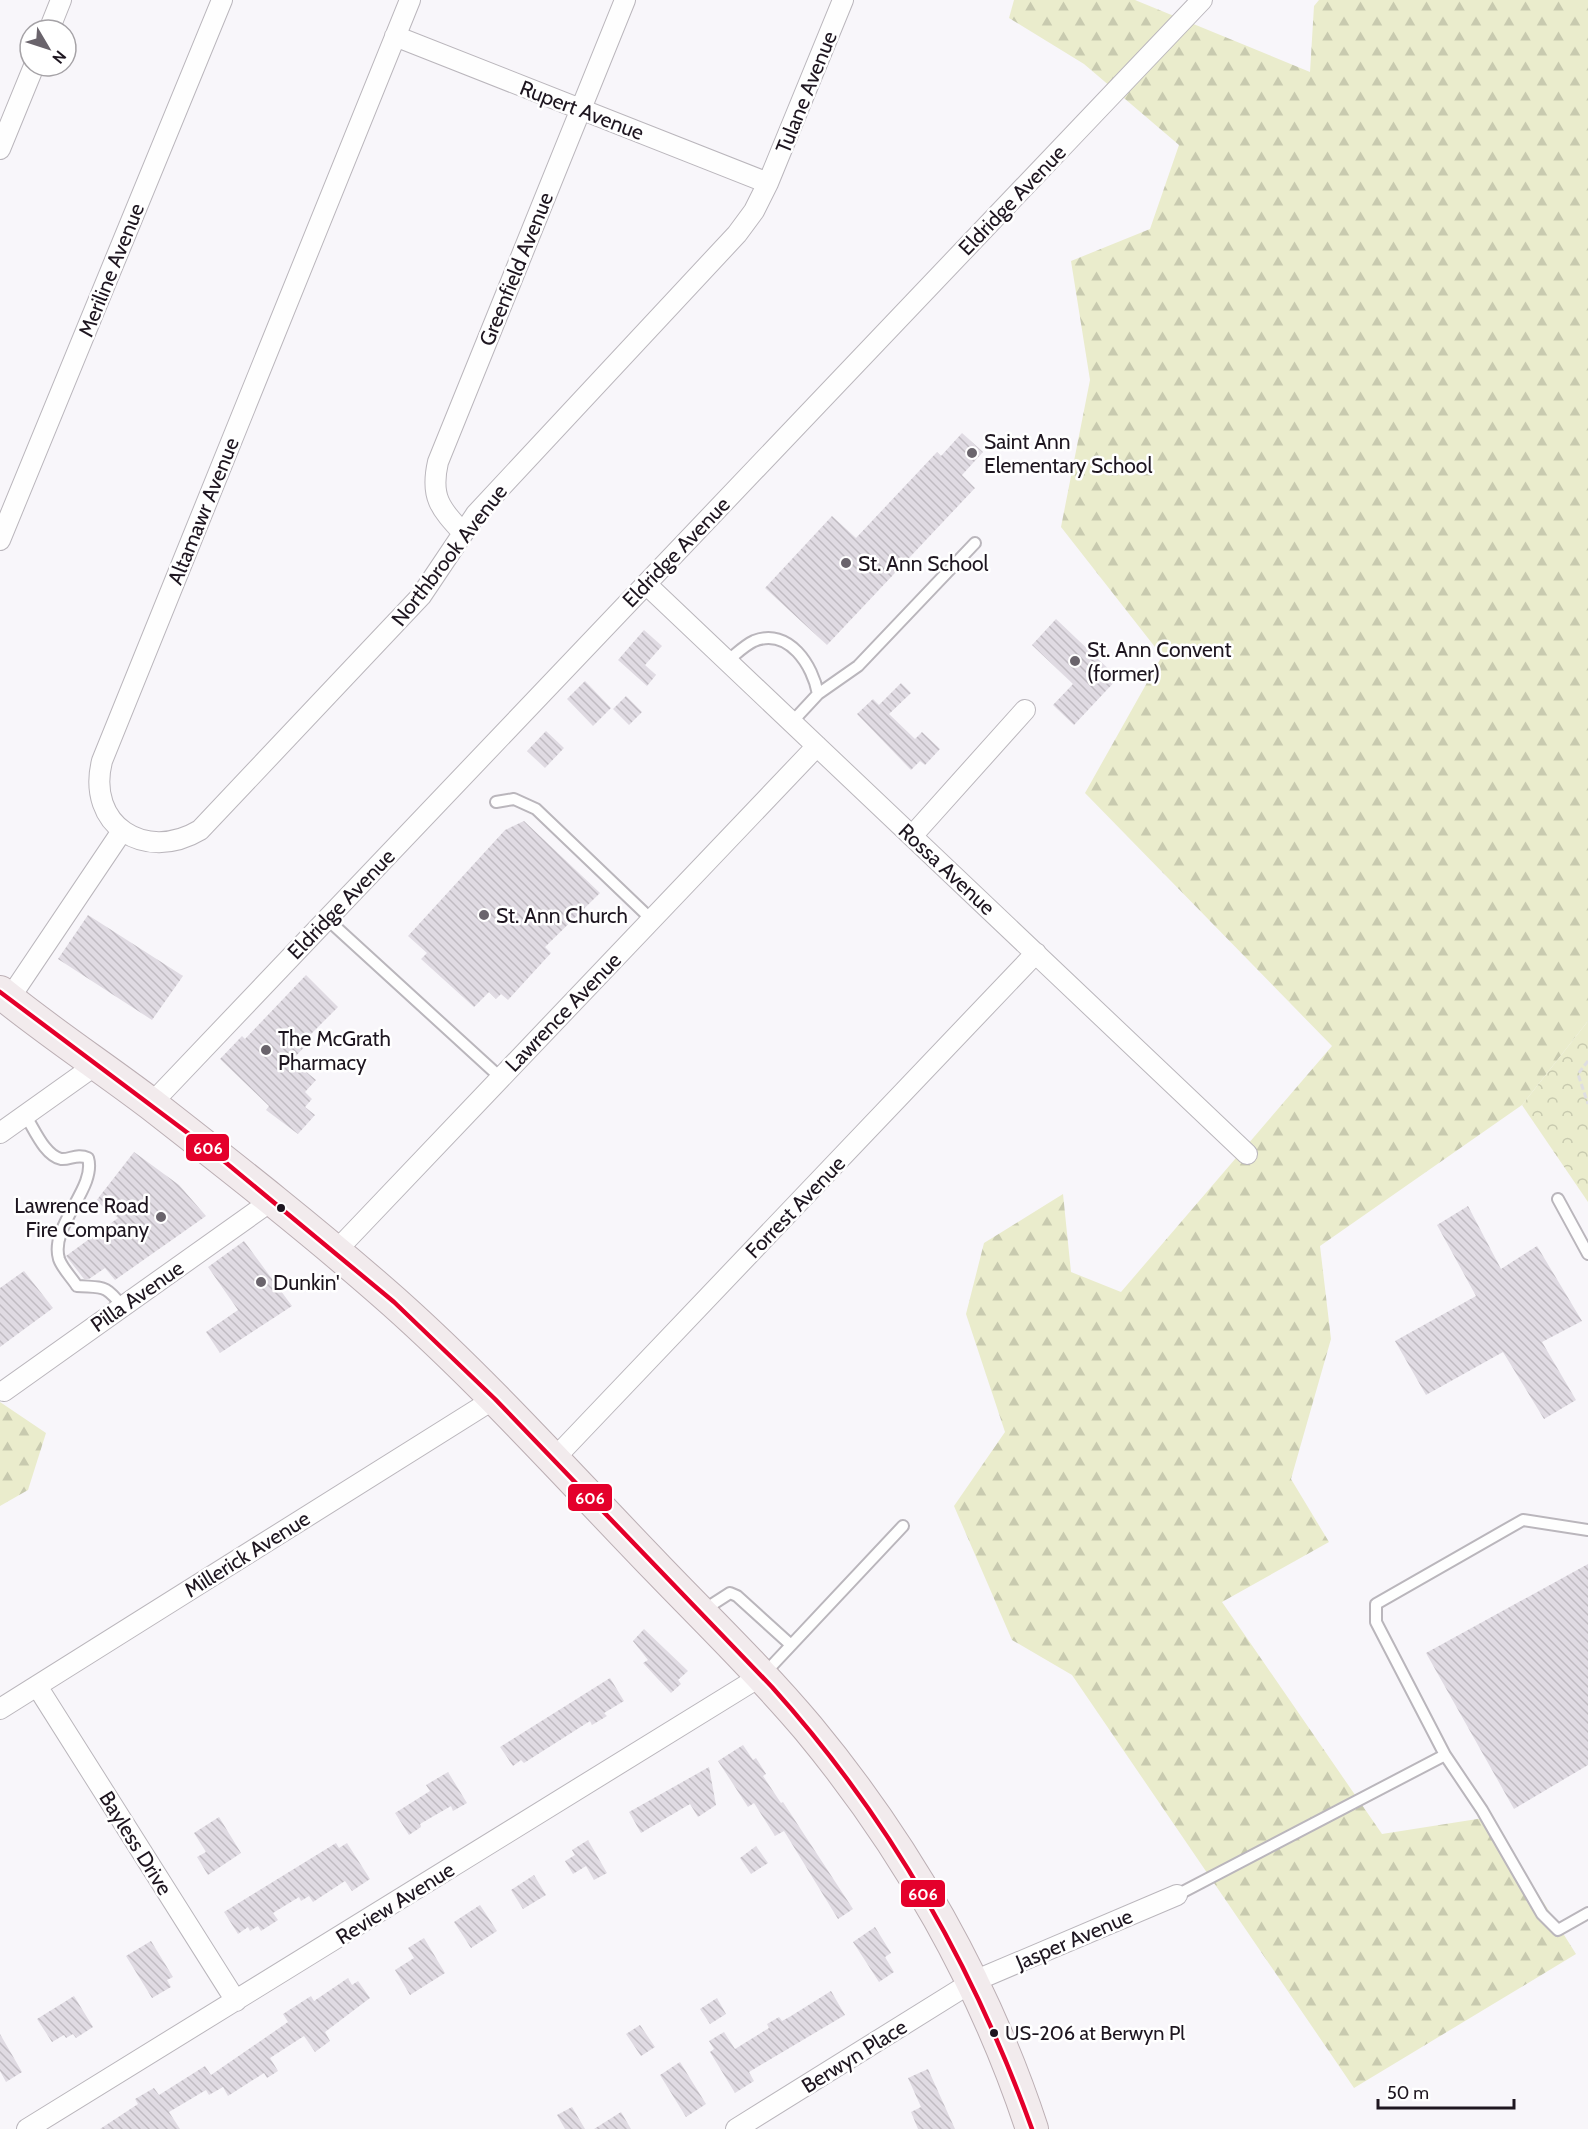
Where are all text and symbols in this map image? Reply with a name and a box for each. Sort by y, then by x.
north arrow [18,18,78,78]
street label: Tulane Avenue [770,27,842,157]
text: N [48,47,70,67]
street label: Rupert Avenue [516,75,648,145]
street label: Eldridge Avenue [953,140,1071,260]
street label: Greenfield Avenue [474,188,558,349]
street label: Meriline Avenue [73,199,149,340]
place label: Saint Ann Elementary School [984,429,1152,478]
street label: Altamawr Avenue [162,434,244,588]
marker: Saint Ann Elementary School [965,446,979,460]
street label: Northbrook Avenue [386,479,512,631]
street label: Eldridge Avenue [617,492,735,612]
place label: St. Ann School [858,551,989,576]
marker: St. Ann School [839,556,853,570]
place label: St. Ann Convent (former) [1087,637,1231,686]
marker: St. Ann Convent (former) [1068,654,1082,668]
street label: Rossa Avenue [894,818,1001,920]
street label: Eldridge Avenue [282,844,400,964]
place label: St. Ann Church [496,903,628,928]
marker: St. Ann Church [477,908,491,922]
street label: Lawrence Avenue [500,947,626,1077]
place label: The McGrath Pharmacy [278,1026,391,1075]
marker: The McGrath Pharmacy [259,1043,273,1057]
line badge: 606 [185,1133,230,1162]
text: 606 [193,1139,223,1158]
street label: Forrest Avenue [740,1151,850,1263]
place label: Lawrence Road Fire Company [14,1193,149,1242]
unlabelled marker [275,1202,287,1214]
marker: Lawrence Road Fire Company [154,1210,168,1224]
street label: Pilla Avenue [86,1255,188,1337]
place label: Dunkin' [273,1270,340,1295]
marker: Dunkin' [254,1275,268,1289]
line badge: 606 [567,1483,613,1512]
text: 606 [575,1489,605,1508]
street label: Millerick Avenue [180,1505,315,1603]
street label: Bayless Drive [94,1787,178,1900]
street label: Review Avenue [331,1856,459,1949]
line badge: 606 [900,1879,946,1908]
text: 606 [908,1885,938,1904]
street label: Jasper Avenue [1011,1903,1136,1975]
street label: Berwyn Place [797,2014,911,2098]
place label: US-206 at Berwyn Pl [1005,2021,1185,2045]
marker: US-206 at Berwyn Pl [988,2027,1000,2039]
scale bar [1378,2072,1514,2110]
text: 50 m [1387,2082,1429,2104]

